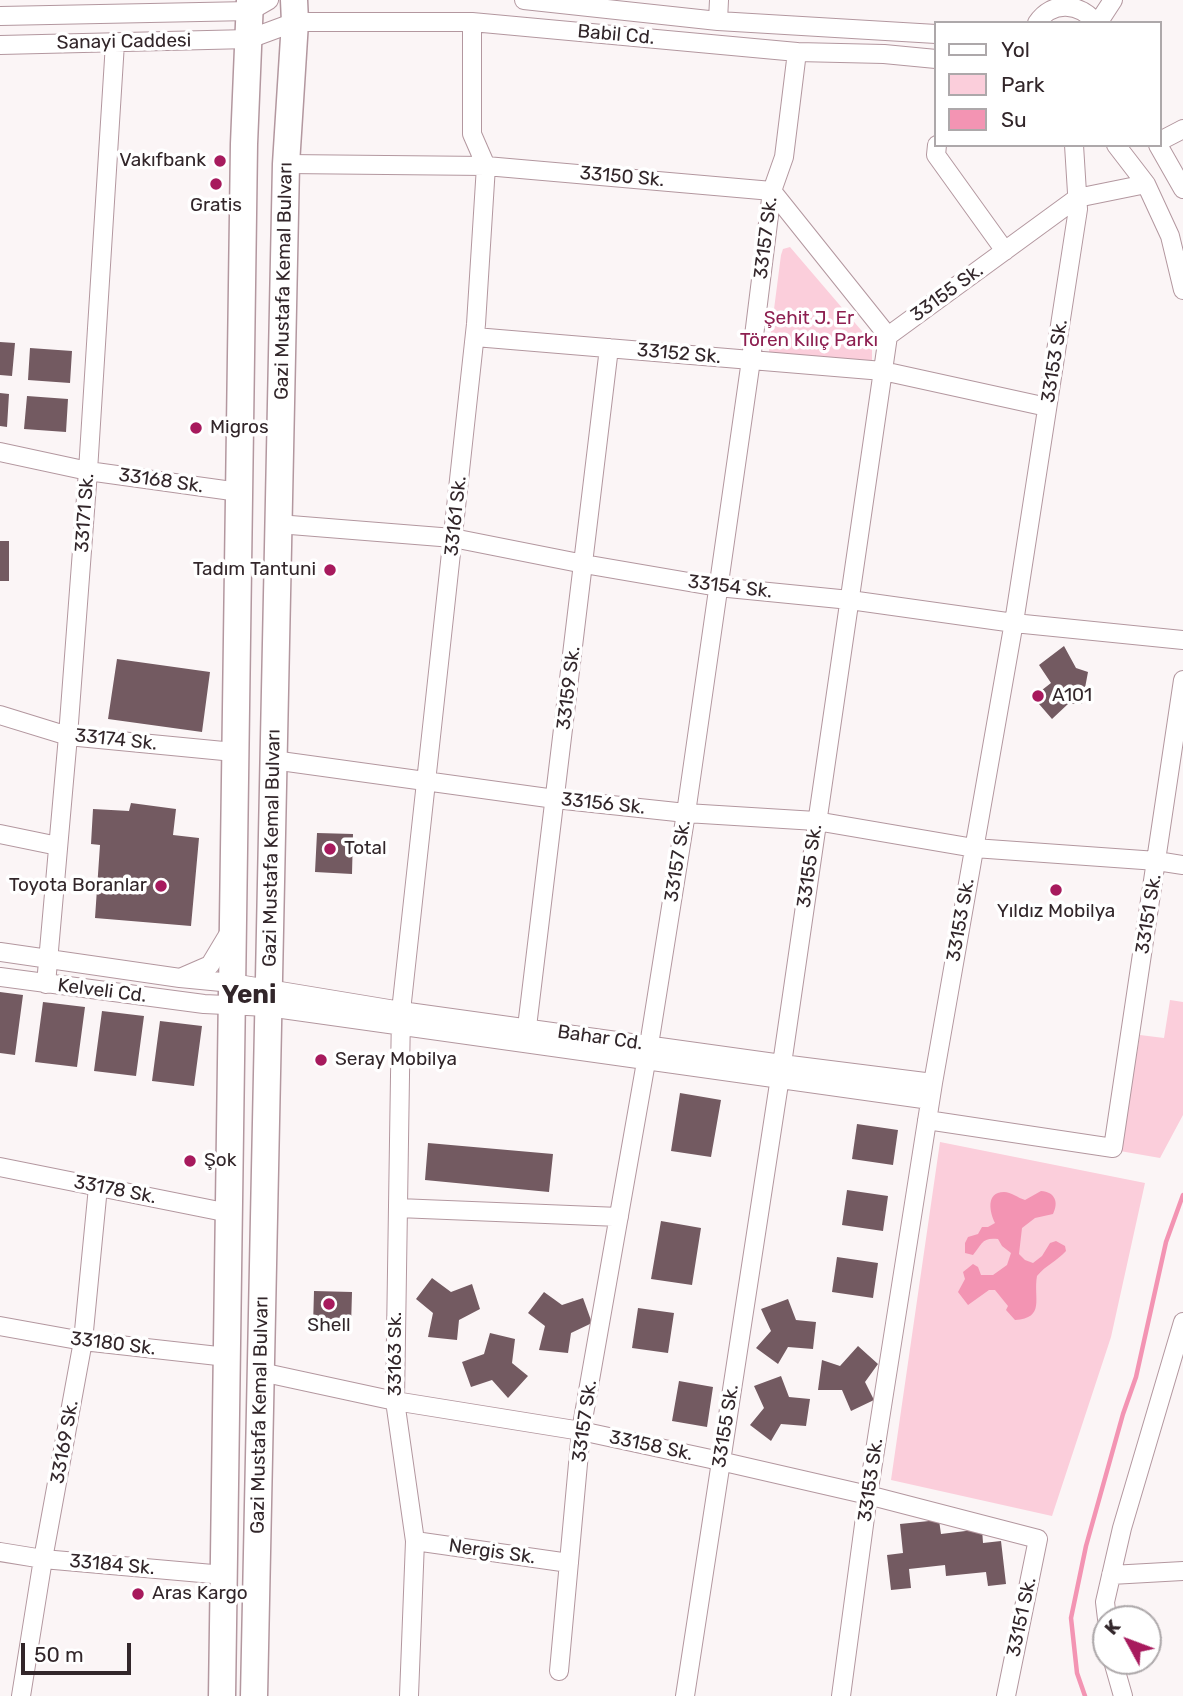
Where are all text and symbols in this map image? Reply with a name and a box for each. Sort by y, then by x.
street label: Babil Cd. [577,20,655,50]
legend [934,21,1162,147]
street label: Sanayi Caddesi [57,29,191,55]
text: Yol [1001,37,1030,62]
text: Park [1001,72,1045,97]
text: Su [1001,107,1027,132]
place label: Vakıfbank [119,150,206,172]
marker: Vakıfbank [212,153,228,169]
street label: Gazi Mustafa Kemal Bulvarı [271,162,297,400]
street label: 33150 Sk. [579,162,665,192]
marker: Gratis [208,176,224,192]
place label: Gratis [190,195,242,217]
street label: 33157 Sk. [750,196,782,280]
street label: 33155 Sk. [906,259,988,327]
park label: Şehit J. Er Tören Kılıç Parkı [740,308,878,352]
street label: 33153 Sk. [1037,318,1073,404]
street label: 33152 Sk. [636,339,722,369]
place label: Migros [210,417,269,439]
marker: Migros [188,420,204,436]
street label: 33168 Sk. [117,464,205,498]
street label: 33171 Sk. [71,473,99,553]
street label: 33161 Sk. [440,475,472,557]
place label: Tadım Tantuni [193,559,316,581]
marker: Tadım Tantuni [322,562,338,578]
street label: 33154 Sk. [687,571,773,603]
street label: 33159 Sk. [553,645,585,731]
place label: A101 [1052,685,1092,707]
marker: A101 [1030,688,1046,704]
street label: 33174 Sk. [74,724,158,756]
street label: Gazi Mustafa Kemal Bulvarı [259,729,285,967]
street label: 33156 Sk. [560,788,646,820]
street label: 33157 Sk. [660,818,696,904]
street label: 33155 Sk. [793,823,827,909]
place label: Total [344,838,387,860]
marker: Total [322,841,338,857]
street label: 33151 Sk. [1131,872,1167,956]
place label: Toyota Boranlar [9,875,147,897]
street label: 33153 Sk. [942,876,980,964]
marker: Toyota Boranlar [153,878,169,894]
marker: Yıldız Mobilya [1048,882,1064,898]
place label: Yıldız Mobilya [997,901,1115,923]
street label: Kelveli Cd. [56,974,148,1008]
district label: Yeni [221,979,277,1011]
street label: Bahar Cd. [556,1021,644,1055]
place label: Seray Mobilya [335,1049,457,1071]
marker: Seray Mobilya [313,1052,329,1068]
place label: Şok [204,1150,237,1172]
marker: Şok [182,1153,198,1169]
street label: 33178 Sk. [72,1171,158,1209]
street label: Gazi Mustafa Kemal Bulvarı [247,1296,273,1534]
marker: Shell [321,1296,337,1312]
street label: 33163 Sk. [385,1312,407,1396]
place label: Shell [307,1315,351,1337]
street label: 33180 Sk. [69,1327,157,1361]
street label: 33157 Sk. [568,1378,602,1464]
street label: 33155 Sk. [708,1383,744,1469]
street label: 33169 Sk. [46,1398,84,1486]
street label: 33158 Sk. [607,1426,695,1466]
street label: 33153 Sk. [854,1437,888,1523]
street label: Nergis Sk. [447,1535,537,1569]
street label: 33184 Sk. [68,1550,156,1580]
street label: 33151 Sk. [1002,1575,1042,1659]
place label: Aras Kargo [152,1583,248,1605]
marker: Aras Kargo [130,1586,146,1602]
north arrow [1092,1605,1162,1675]
text: K [1099,1615,1125,1640]
scale bar [24,1630,135,1674]
text: 50 m [34,1642,84,1667]

